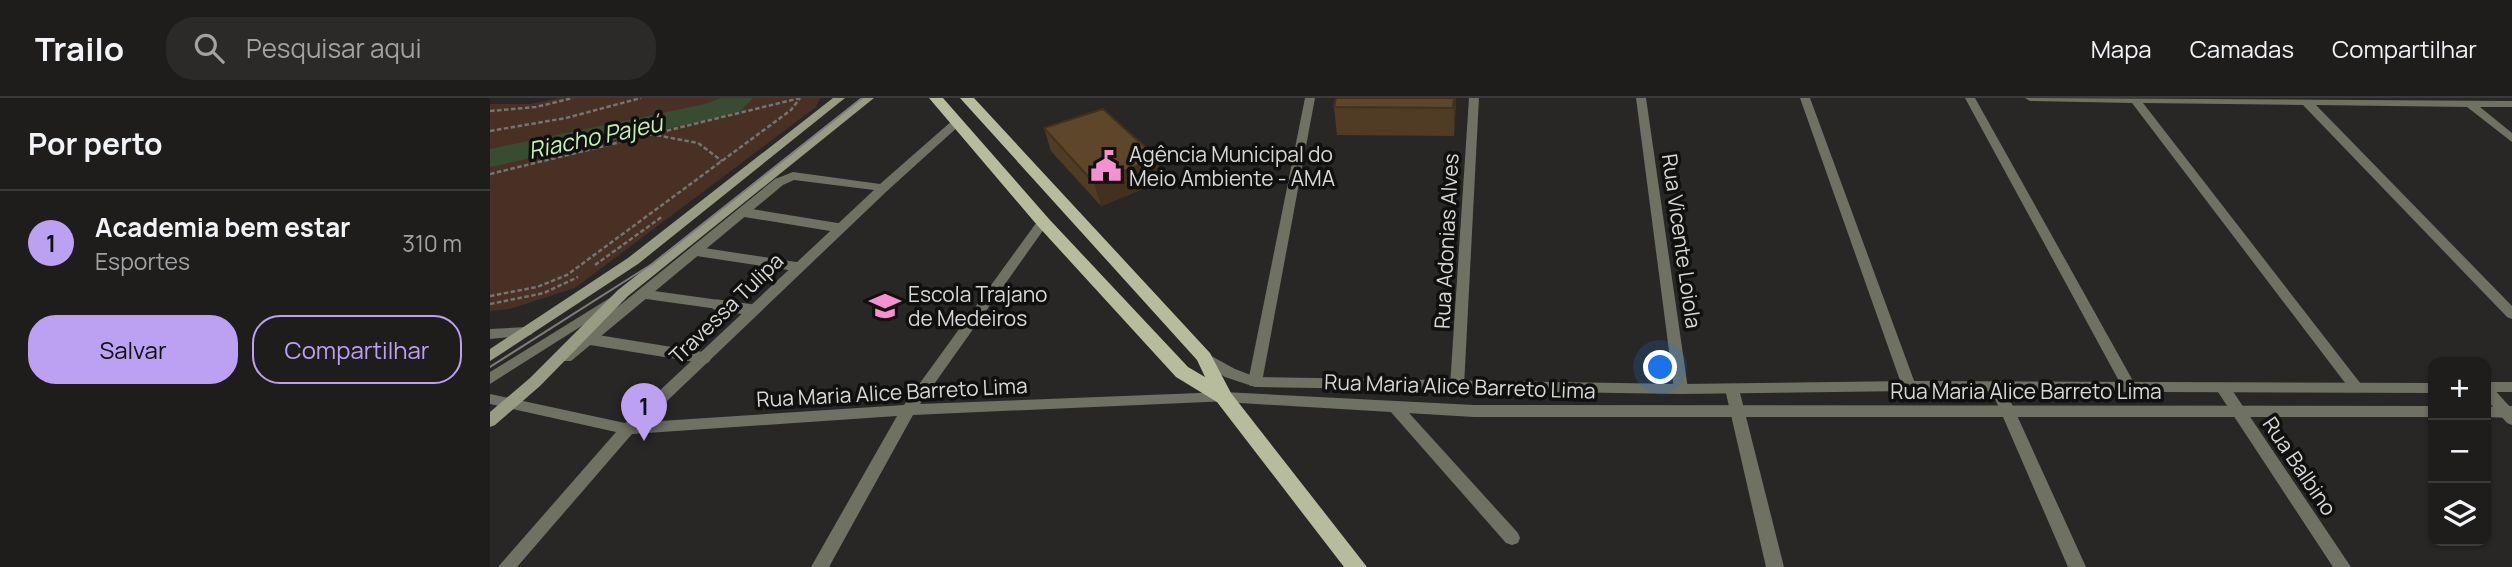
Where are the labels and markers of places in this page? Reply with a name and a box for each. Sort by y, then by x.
place label: Agência Municipal do Meio Ambiente - AMA [1129,140,1335,192]
public building icon: Agência Municipal do Meio Ambiente - AMA [1089,149,1123,183]
place label: Escola Trajano de Medeiros [908,280,1048,332]
school or university icon: Escola Trajano de Medeiros [868,289,902,323]
pin: 1 [621,383,667,441]

